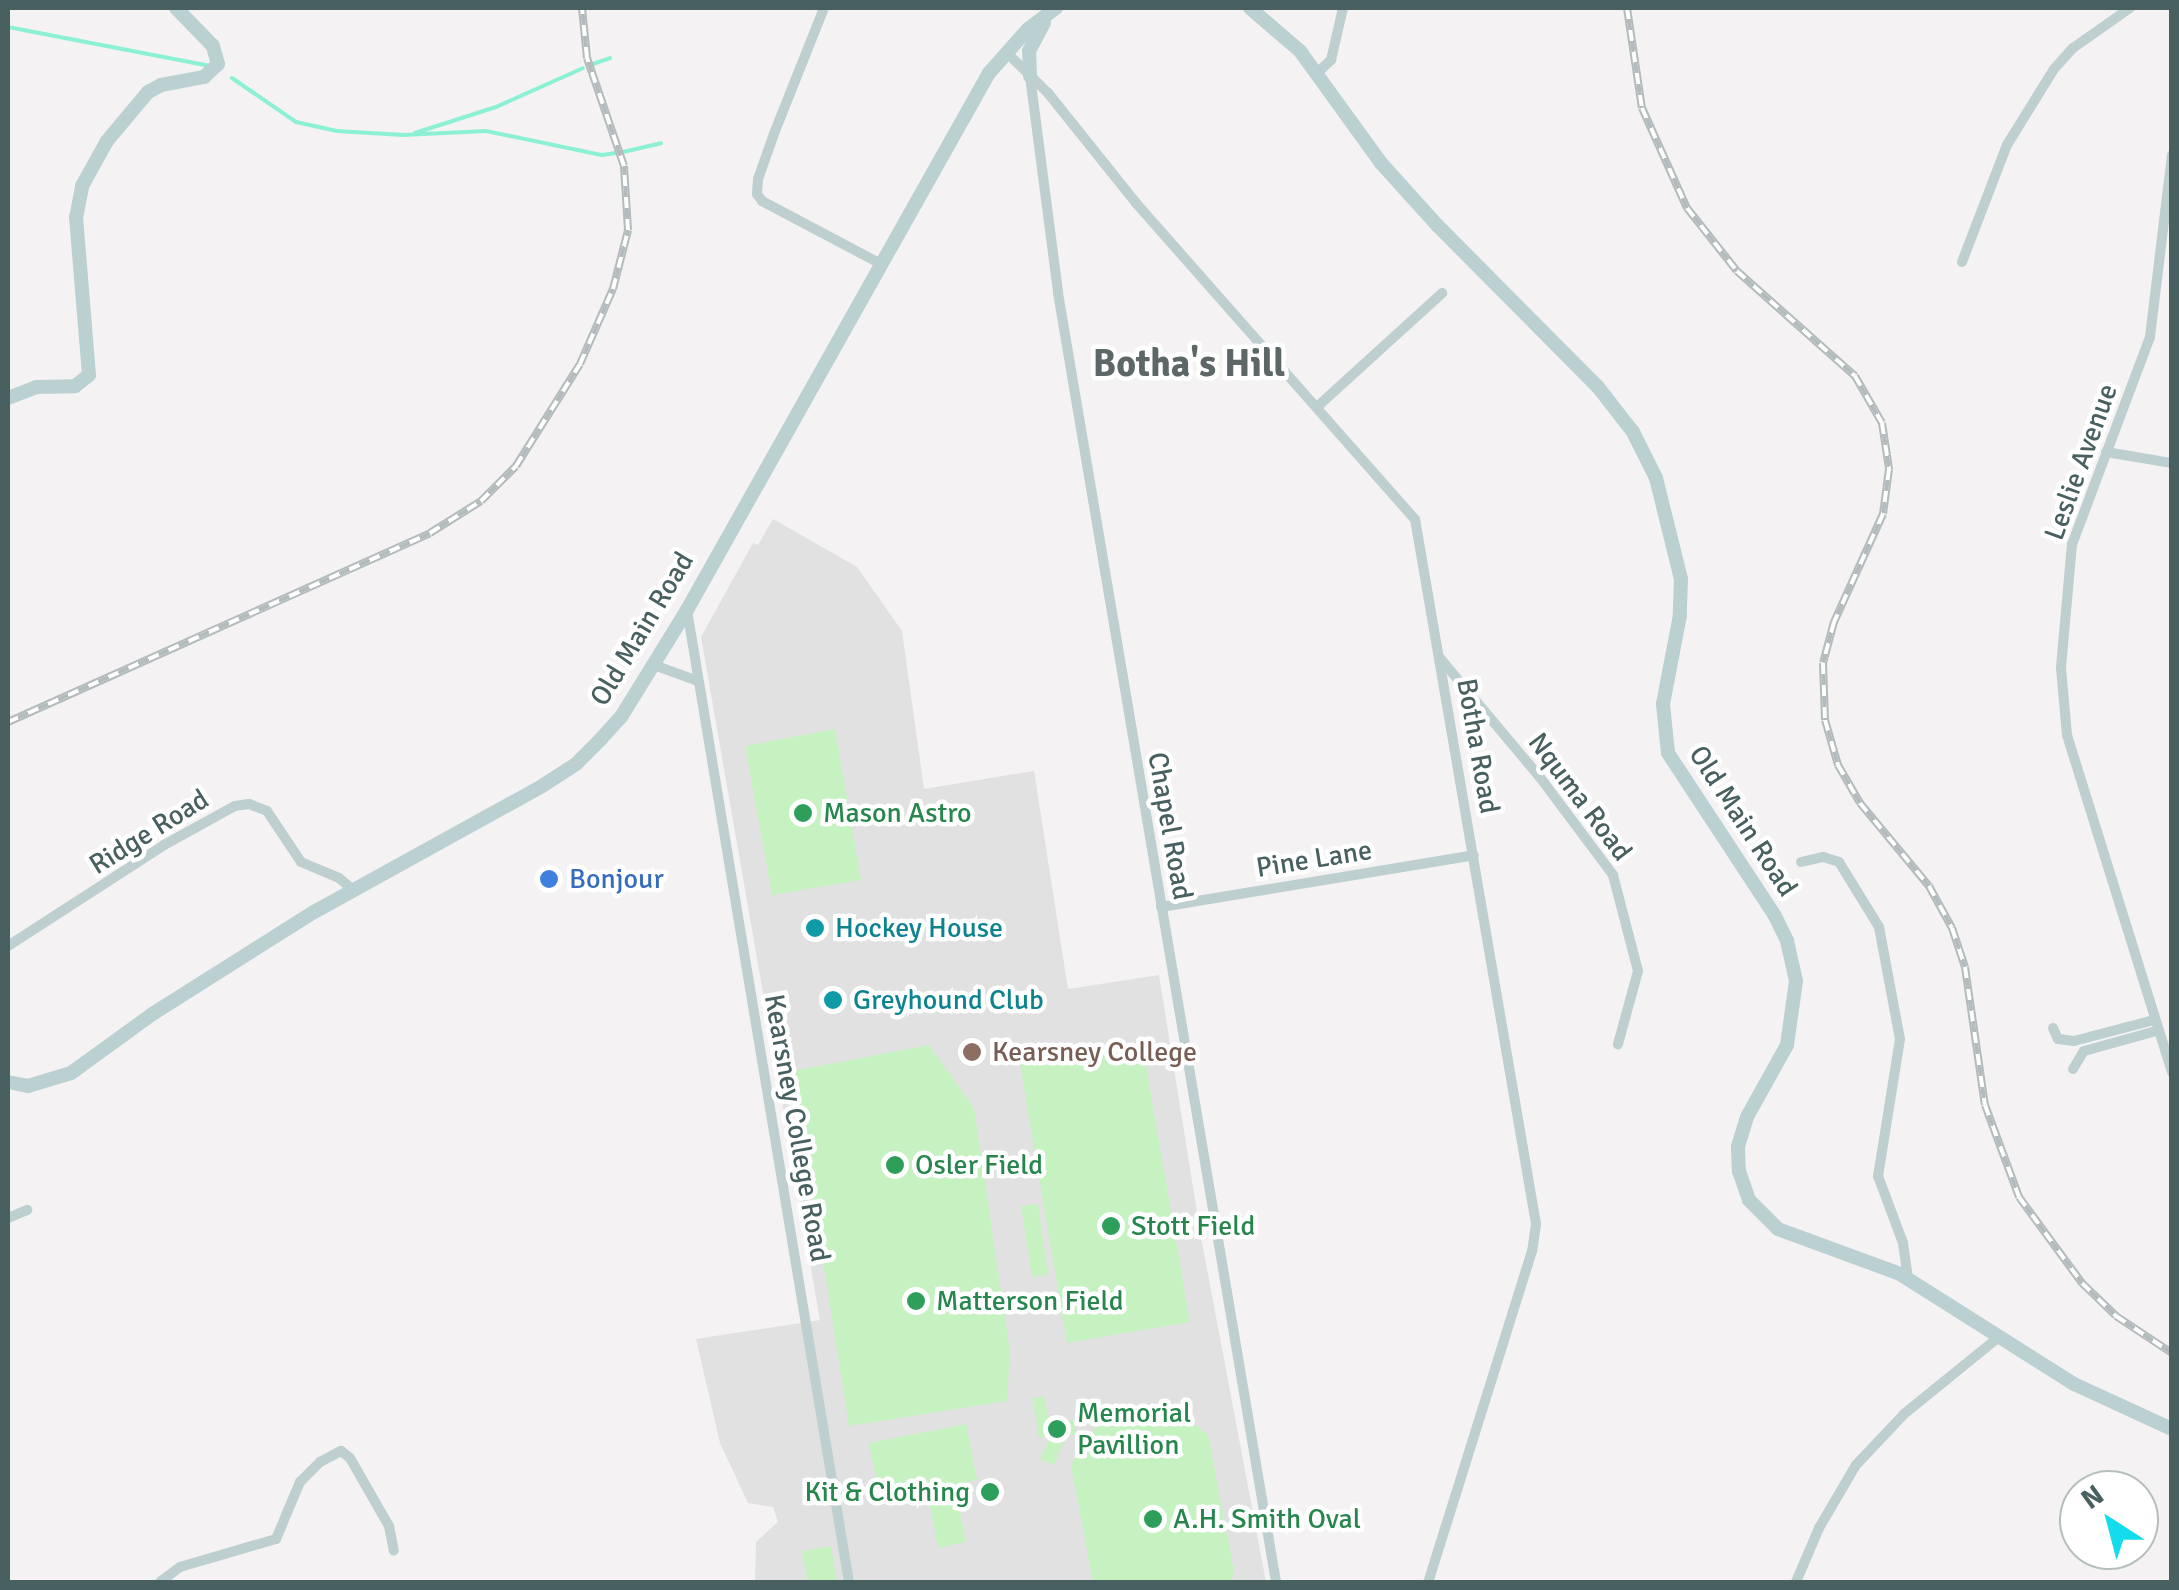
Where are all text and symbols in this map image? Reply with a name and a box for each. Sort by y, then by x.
district label: Botha's Hill [1093,341,1285,387]
street label: Leslie Avenue [2037,379,2125,545]
street label: Old Main Road [583,546,701,712]
street label: Botha Road [1450,676,1506,816]
street label: Nquma Road [1521,726,1639,868]
street label: Old Main Road [1682,739,1804,903]
street label: Chapel Road [1140,749,1200,903]
street label: Ridge Road [83,782,215,882]
place label: Mason Astro [823,796,972,830]
marker: Mason Astro [792,802,814,824]
street label: Pine Lane [1254,833,1374,885]
place label: Bonjour [569,862,664,896]
marker: Bonjour [538,868,560,890]
place label: Hockey House [835,911,1003,945]
marker: Hockey House [804,917,826,939]
place label: Greyhound Club [853,983,1044,1017]
marker: Greyhound Club [822,989,844,1011]
street label: Kearsney College Road [757,992,837,1264]
place label: Kearsney College [992,1035,1197,1069]
marker: Kearsney College [961,1041,983,1063]
place label: Osler Field [915,1148,1043,1182]
marker: Osler Field [884,1154,906,1176]
place label: Stott Field [1131,1209,1255,1243]
marker: Stott Field [1100,1215,1122,1237]
place label: Matterson Field [936,1284,1124,1318]
marker: Matterson Field [905,1290,927,1312]
place label: Memorial Pavillion [1077,1396,1191,1462]
marker: Memorial Pavillion [1046,1418,1068,1440]
north arrow [2059,1470,2159,1570]
place label: Kit & Clothing [804,1475,970,1509]
text: N [2075,1478,2110,1517]
marker: Kit & Clothing [979,1481,1001,1503]
place label: A.H. Smith Oval [1173,1502,1361,1536]
marker: A.H. Smith Oval [1142,1508,1164,1530]

